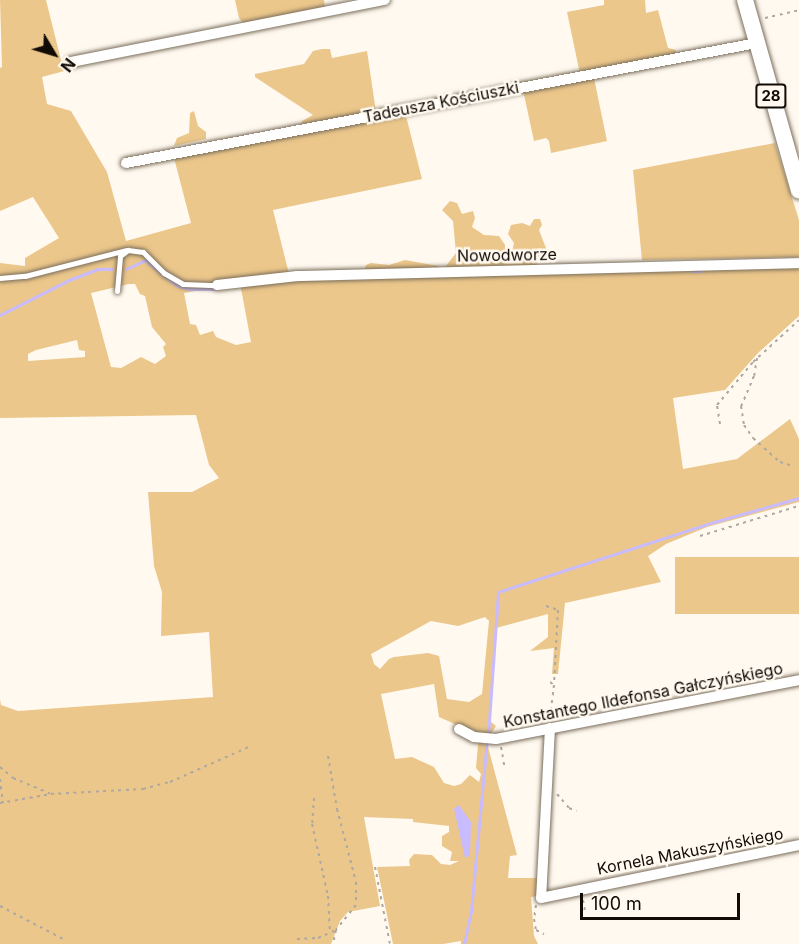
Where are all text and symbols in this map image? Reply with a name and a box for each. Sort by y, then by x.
north arrow [24,24,84,84]
text: N [57,54,80,76]
street label: Tadeusza Kościuszki [362,77,520,127]
road number: 28 [754,84,788,108]
street label: Nowodworze [457,245,557,265]
street label: Konstantego Ildefonsa Gałczyńskiego [502,658,784,732]
street label: Kornela Makuszyńskiego [595,824,785,878]
scale bar [583,881,744,919]
text: 100 m [591,893,642,914]

